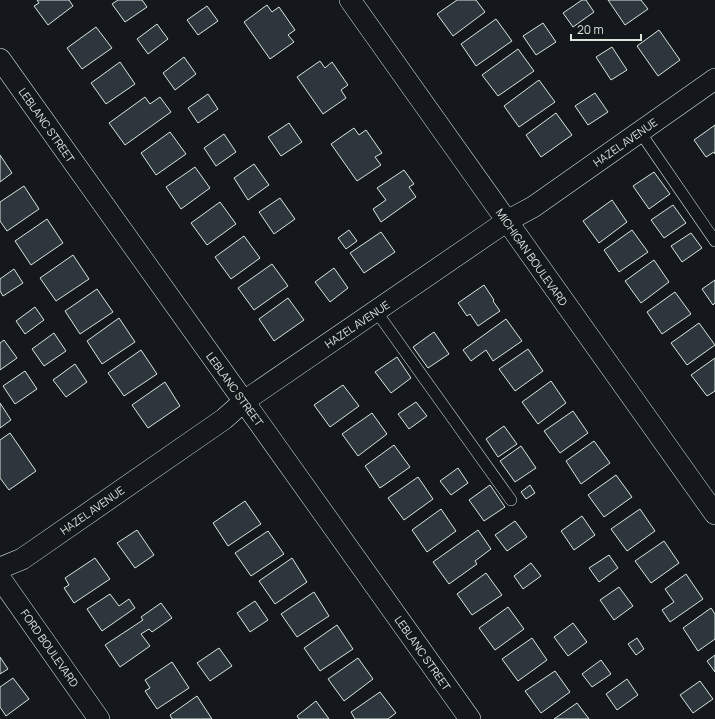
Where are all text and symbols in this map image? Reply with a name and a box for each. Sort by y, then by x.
scale bar [571,16,641,42]
text: 20 m [577,21,604,38]
street label: LEBLANC STREET [16,85,79,166]
street label: HAZEL AVENUE [590,114,660,170]
street label: MICHIGAN BOULEVARD [493,205,571,309]
street label: HAZEL AVENUE [322,297,392,351]
street label: LEBLANC STREET [203,349,267,429]
street label: HAZEL AVENUE [57,482,127,538]
street label: FORD BOULEVARD [18,606,82,690]
street label: LEBLANC STREET [392,613,455,694]

